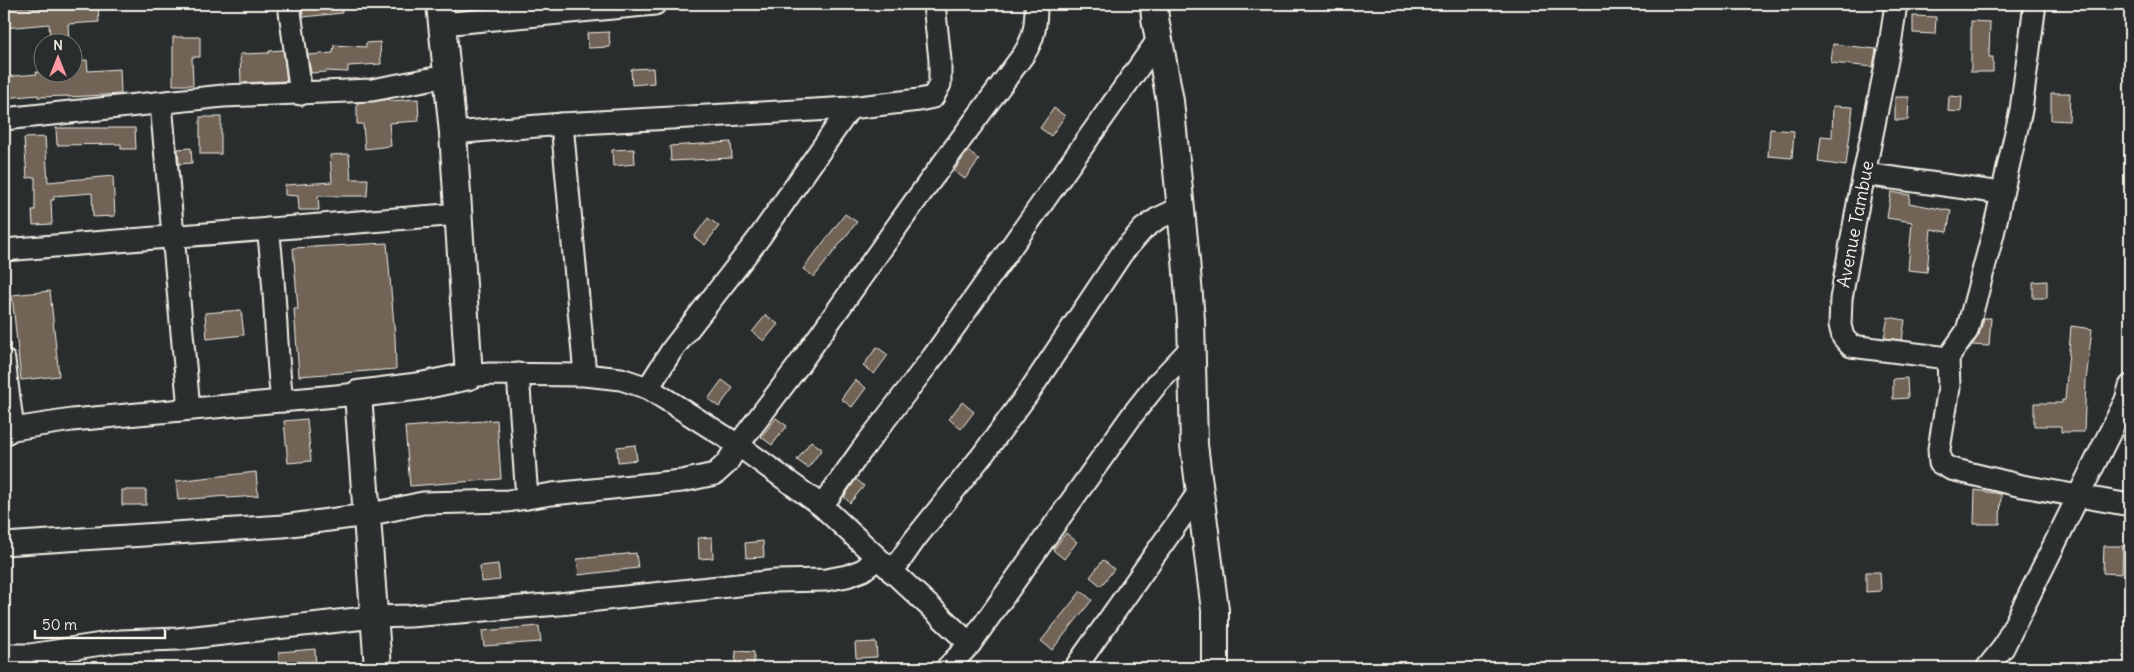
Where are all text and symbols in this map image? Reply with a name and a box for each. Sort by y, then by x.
north arrow [32,32,82,82]
text: N [53,36,63,54]
street label: Avenue Tambue [1831,158,1879,290]
scale bar [35,607,165,639]
text: 50 m [42,615,77,634]

